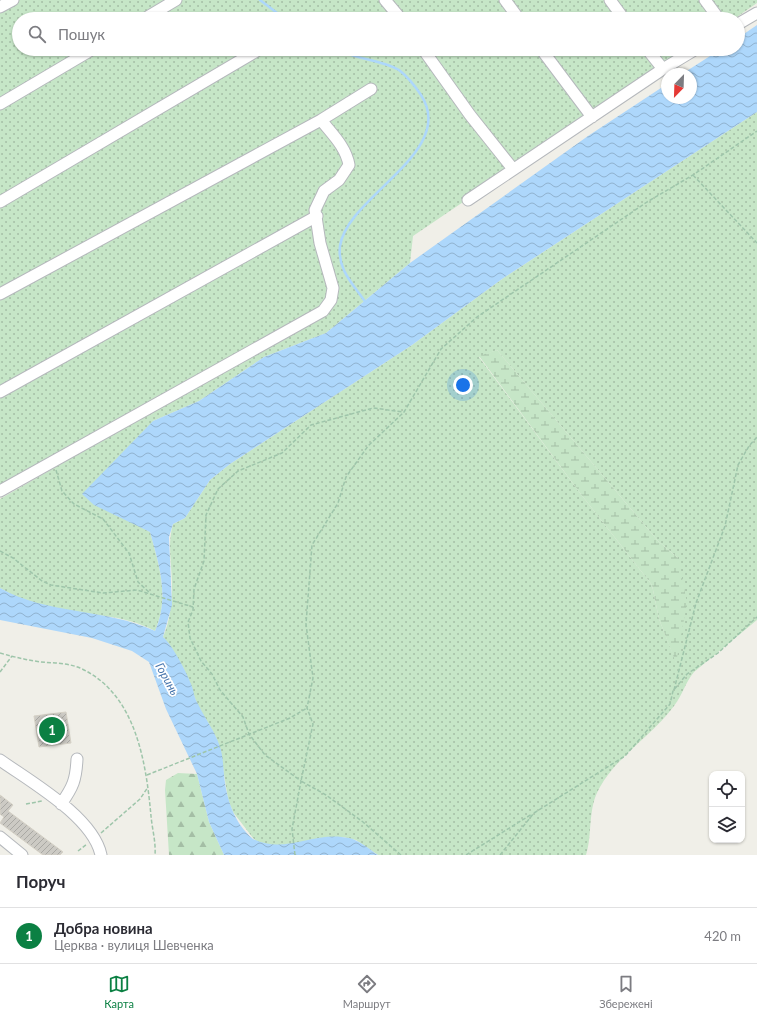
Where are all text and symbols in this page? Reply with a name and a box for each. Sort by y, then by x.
search box [12,12,745,56]
icon: search [26,23,48,45]
text: Пошук [58,25,105,43]
north arrow [661,68,697,104]
your location [453,375,473,395]
water label: Горинь [152,660,182,698]
pin: 1 [39,715,65,745]
map controls [709,771,745,843]
button: locate [709,771,745,807]
button: layers [709,807,745,843]
text: Поруч [16,871,66,892]
text: Добра новина [54,919,153,937]
text: 1 [25,928,33,944]
text: 420 m [704,928,741,944]
text: Церква · вулиця Шевченка [54,937,214,953]
tab: Карта [104,973,134,1010]
tab: Маршрут [343,973,391,1010]
tab: Збережені [599,973,653,1010]

